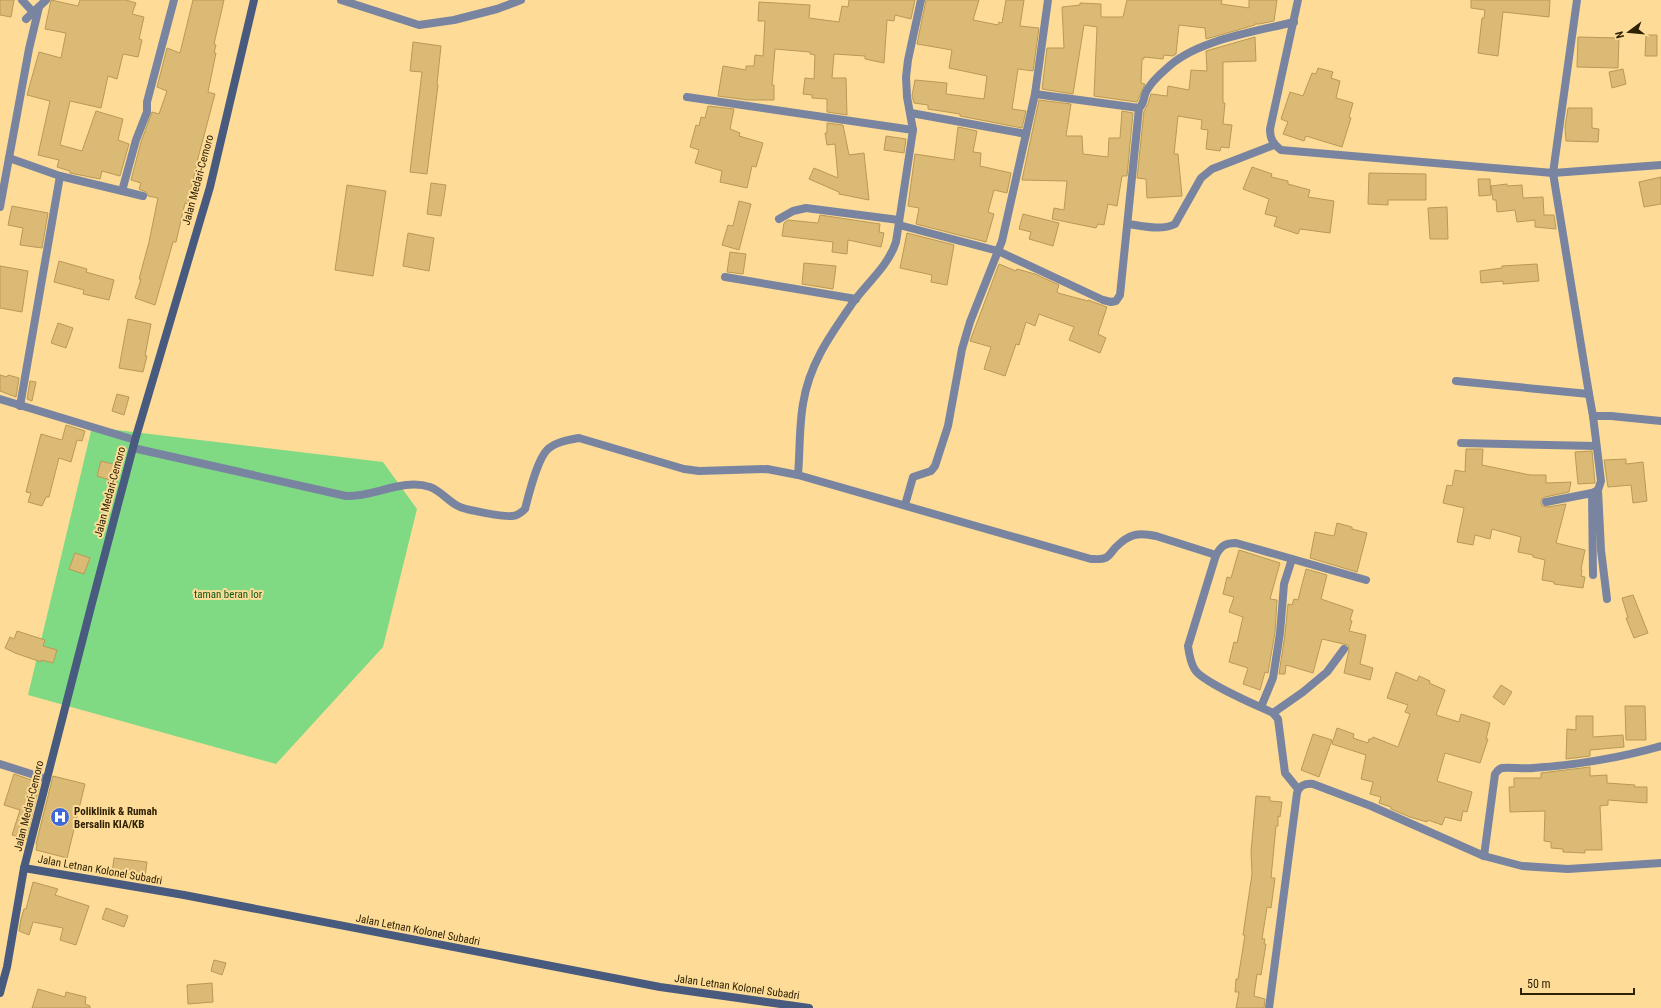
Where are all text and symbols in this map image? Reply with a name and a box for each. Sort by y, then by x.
north arrow [1609,12,1649,52]
text: N [1613,29,1627,40]
street label: Jalan Medari-Cemoro [180,133,216,227]
street label: Jalan Medari-Cemoro [92,445,128,539]
park label: taman beran lor [194,588,263,601]
street label: Jalan Medari-Cemoro [11,759,47,853]
place label: Poliklinik & Rumah Bersalin KIA/KB [74,805,157,831]
hospital icon: Poliklinik & Rumah Bersalin KIA/KB [49,806,71,828]
street label: Jalan Letnan Kolonel Subadri [37,853,163,887]
street label: Jalan Letnan Kolonel Subadri [355,912,481,948]
scale bar [1521,970,1634,996]
street label: Jalan Letnan Kolonel Subadri [674,972,800,1002]
text: 50 m [1527,977,1551,991]

